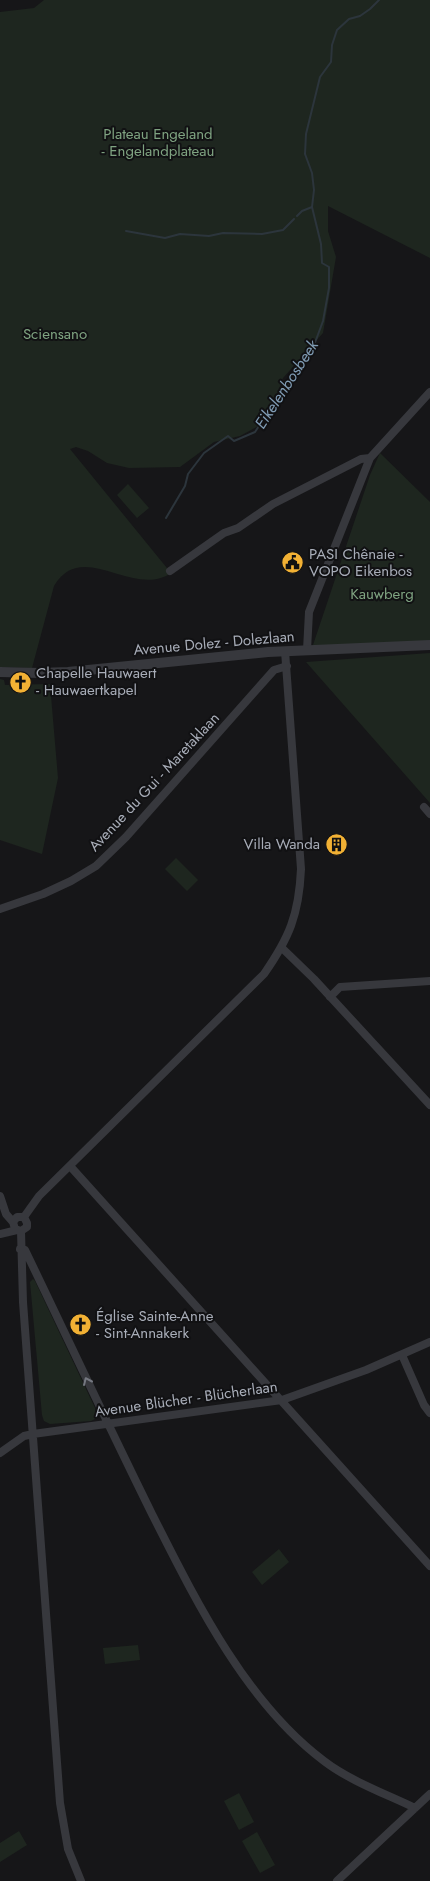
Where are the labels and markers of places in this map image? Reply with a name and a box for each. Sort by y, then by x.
place label: PASI Chênaie - VOPO Eikenbos [309,543,412,582]
public building icon: PASI Chênaie - VOPO Eikenbos [281,551,305,575]
place label: Chapelle Hauwaert - Hauwaertkapel [36,662,157,701]
church icon: Chapelle Hauwaert - Hauwaertkapel [8,670,32,694]
building icon: Villa Wanda [324,832,348,856]
place label: Villa Wanda [243,833,320,855]
place label: Église Sainte-Anne - Sint-Annakerk [96,1305,214,1344]
church icon: Église Sainte-Anne - Sint-Annakerk [68,1313,92,1337]

